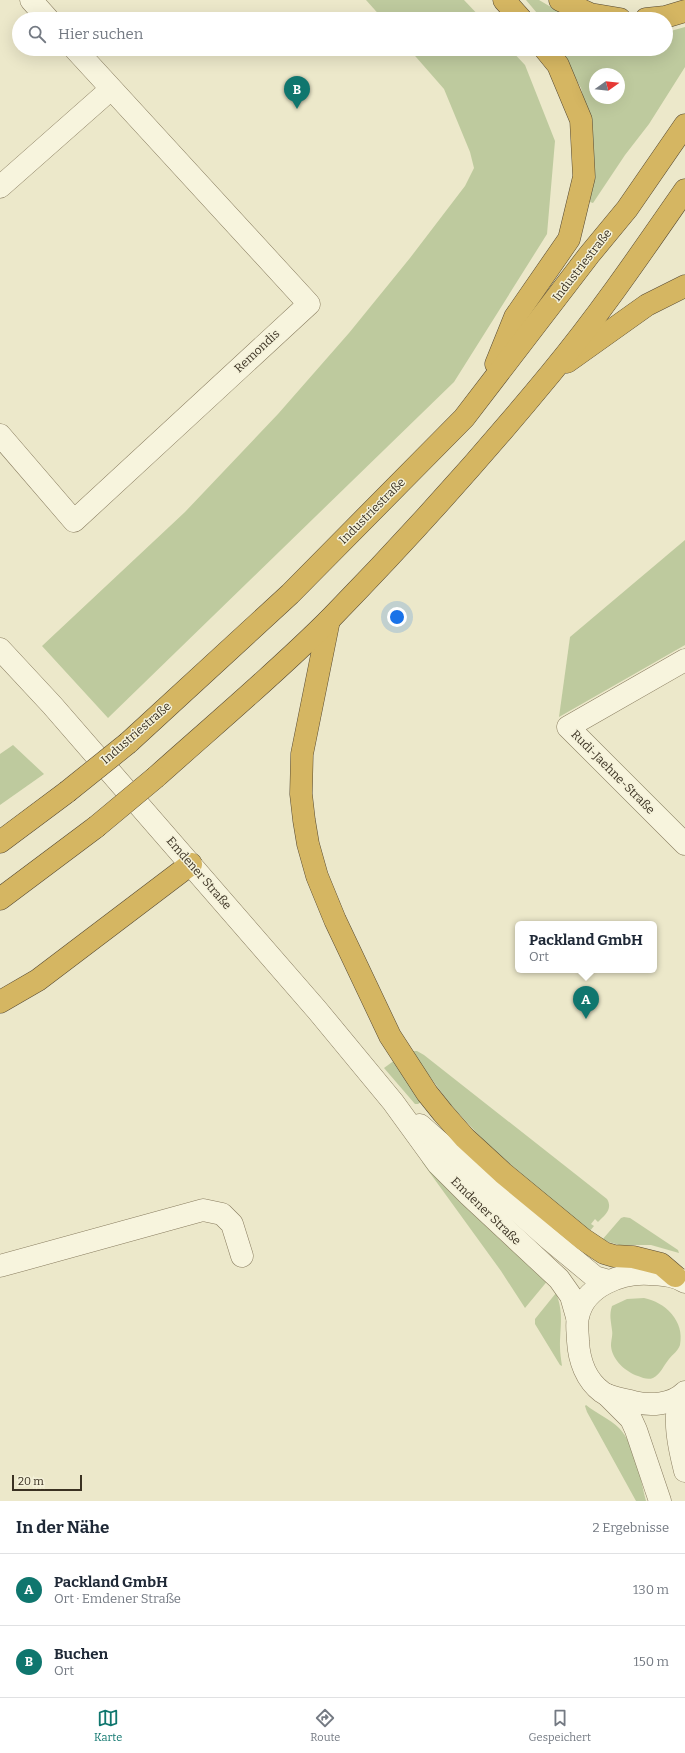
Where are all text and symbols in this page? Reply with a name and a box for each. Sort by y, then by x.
search box [12,12,673,56]
icon: search [26,23,48,45]
text: Hier suchen [58,25,143,43]
north arrow [589,68,625,104]
pin: B [284,76,310,109]
street label: Industriestraße [550,226,614,304]
street label: Remondis [232,326,283,375]
street label: Industriestraße [336,475,408,547]
your location [387,607,407,627]
street label: Industriestraße [98,699,174,767]
street label: Rudi-Jaehne-Straße [568,727,658,817]
street label: Emdener Straße [164,834,234,912]
popup [515,921,657,973]
text: Packland GmbH [529,931,643,949]
text: Ort [529,949,549,964]
pin: A [573,986,599,1019]
street label: Emdener Straße [448,1174,524,1248]
scale bar [12,1473,82,1492]
text: 20 m [18,1475,44,1488]
text: In der Nähe [16,1517,109,1538]
text: 2 Ergebnisse [593,1520,669,1535]
text: Packland GmbH [54,1573,168,1591]
text: A [24,1582,34,1597]
text: 130 m [633,1582,669,1597]
text: Ort · Emdener Straße [54,1591,181,1606]
text: Buchen [54,1645,108,1663]
text: B [25,1654,33,1669]
text: 150 m [633,1654,669,1669]
text: Ort [54,1663,74,1678]
tab: Karte [94,1707,122,1744]
tab: Route [310,1707,340,1744]
tab: Gespeichert [529,1707,591,1744]

